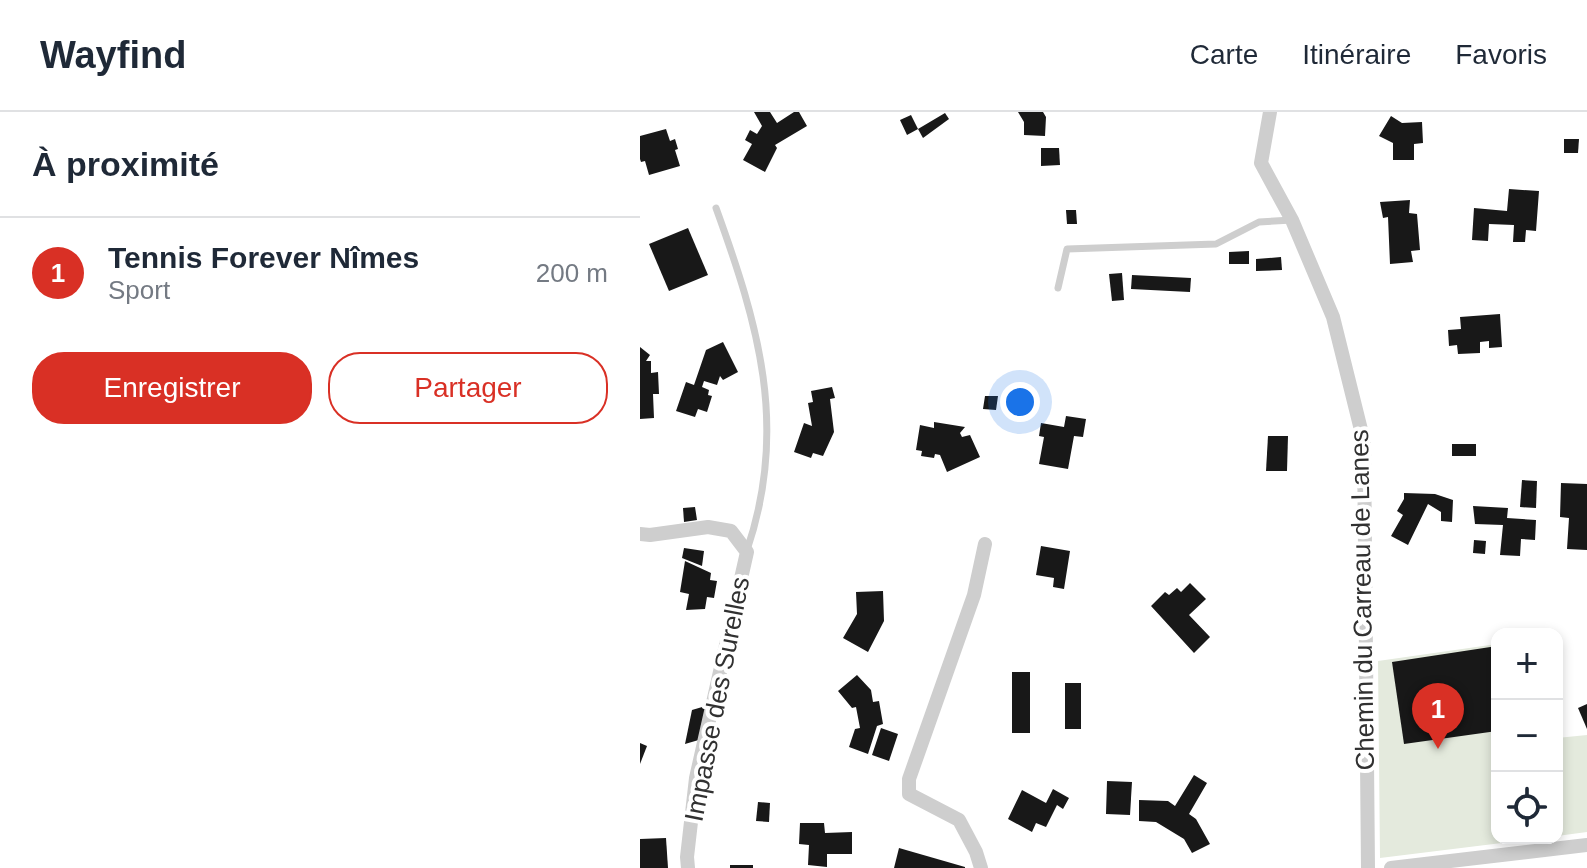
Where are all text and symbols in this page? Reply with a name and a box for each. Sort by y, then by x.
text: Wayfind [40,34,186,76]
text: Carte [1190,39,1258,70]
text: Itinéraire [1302,39,1411,70]
text: Favoris [1455,39,1547,70]
text: À proximité [32,145,219,183]
text: Tennis Forever Nîmes [108,241,419,274]
text: 1 [51,258,65,288]
text: 200 m [536,258,608,288]
text: Sport [108,275,170,305]
button: Enregistrer [32,352,312,424]
button: Partager [328,352,608,424]
your location [1000,382,1040,422]
street label: Chemin du Carreau de Lanes [1344,429,1380,771]
street label: Impasse des Surelles [679,574,755,824]
map controls [1491,628,1563,844]
button: + [1491,628,1563,700]
pin: 1 [1412,683,1464,749]
button: − [1491,700,1563,772]
button: locate [1491,772,1563,844]

